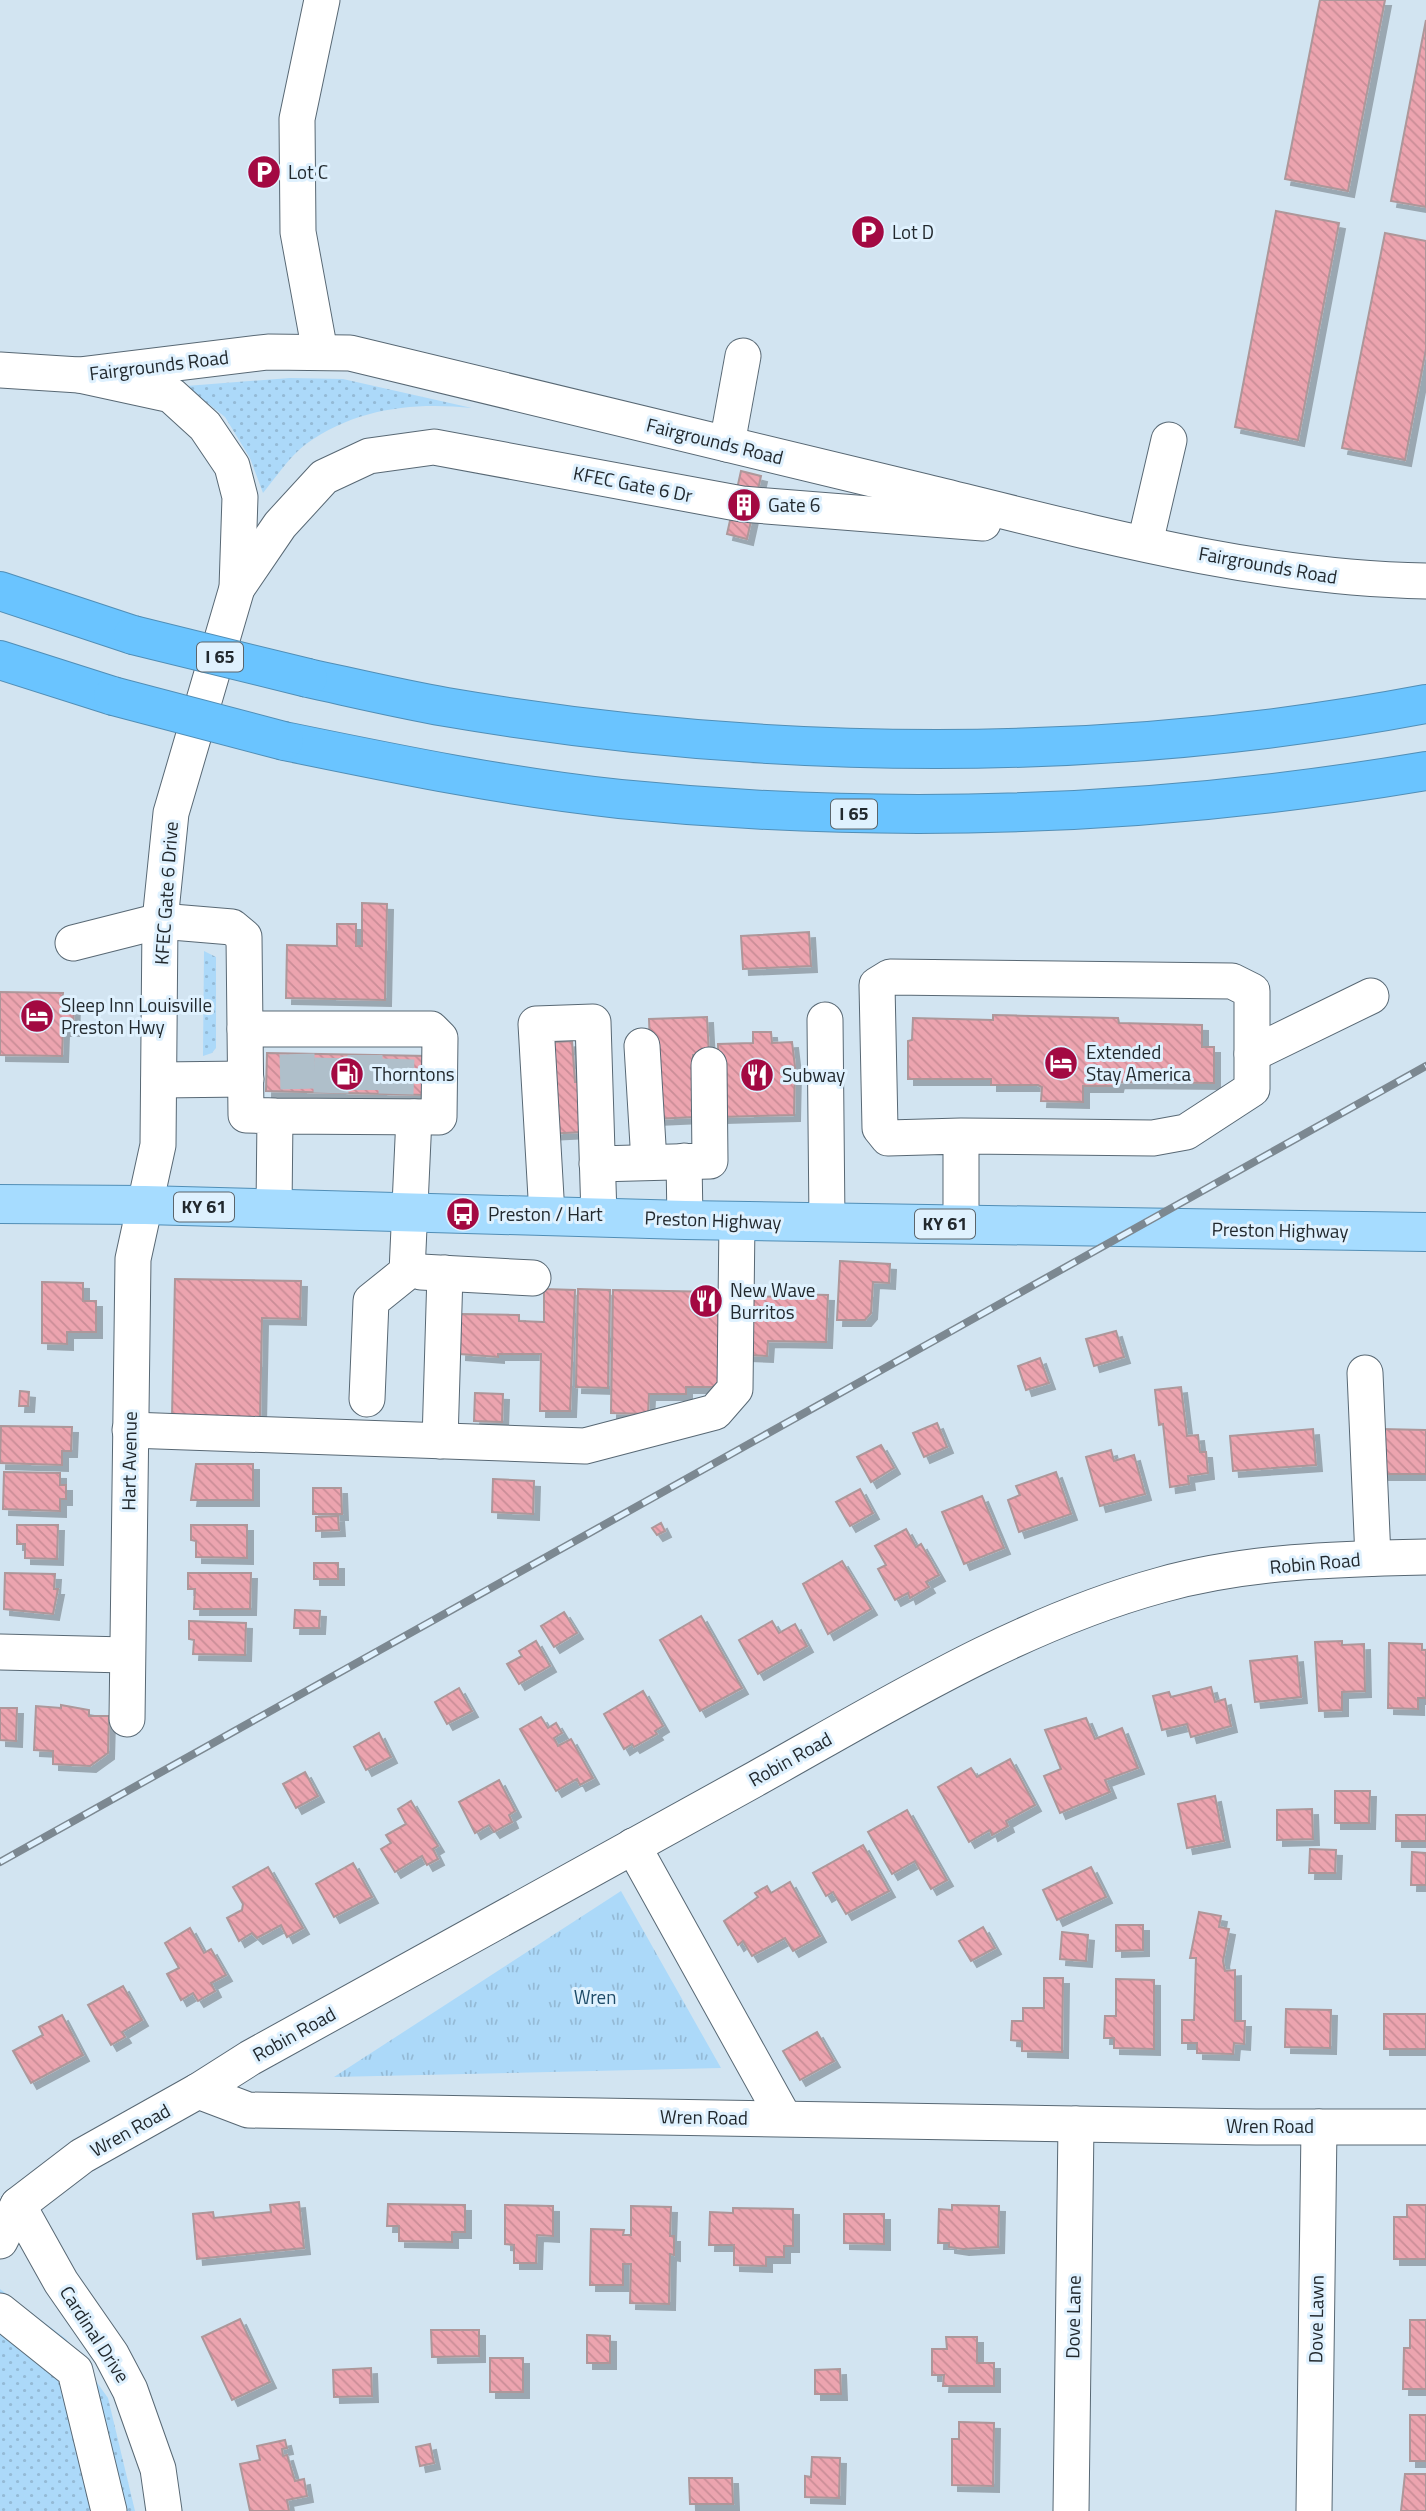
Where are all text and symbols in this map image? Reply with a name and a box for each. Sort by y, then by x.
parking icon: Lot C [245,153,283,191]
place label: Lot C [288,157,328,186]
parking icon: Lot D [849,213,887,251]
place label: Lot D [892,217,934,246]
street label: Fairgrounds Road [88,342,230,387]
street label: Fairgrounds Road [644,409,787,472]
street label: KFEC Gate 6 Dr [571,458,696,509]
building icon: Gate 6 [725,486,763,524]
place label: Gate 6 [768,490,820,519]
street label: Fairgrounds Road [1197,538,1340,591]
road number: I 65 [197,642,243,672]
road number: I 65 [831,800,877,828]
street label: KFEC Gate 6 Drive [146,820,185,966]
place label: Sleep Inn Louisville Preston Hwy [61,990,212,1041]
hotel icon: Sleep Inn Louisville Preston Hwy [18,997,56,1035]
place label: Extended Stay America [1086,1037,1191,1088]
hotel icon: Extended Stay America [1042,1044,1080,1082]
fuel station icon: Thorntons [328,1055,366,1093]
restaurant icon: Subway [738,1056,776,1094]
place label: Thorntons [372,1059,455,1088]
place label: Subway [782,1060,845,1089]
road number: KY 61 [174,1192,234,1222]
bus stop icon: Preston / Hart [444,1195,482,1233]
place label: Preston / Hart [488,1199,603,1228]
street label: Preston Highway [644,1203,782,1236]
road number: KY 61 [915,1210,975,1238]
street label: Preston Highway [1211,1214,1349,1245]
place label: New Wave Burritos [730,1275,815,1326]
restaurant icon: New Wave Burritos [687,1282,725,1320]
street label: Hart Avenue [113,1411,144,1511]
street label: Robin Road [1268,1544,1362,1581]
street label: Robin Road [743,1724,837,1793]
park label: Wren [574,1982,616,2011]
street label: Robin Road [247,1999,341,2068]
street label: Wren Road [84,2096,175,2164]
street label: Wren Road [660,2101,748,2132]
street label: Wren Road [1226,2111,1314,2140]
street label: Dove Lane [1057,2275,1088,2359]
street label: Dove Lawn [1300,2275,1331,2363]
street label: Cardinal Drive [53,2280,138,2388]

